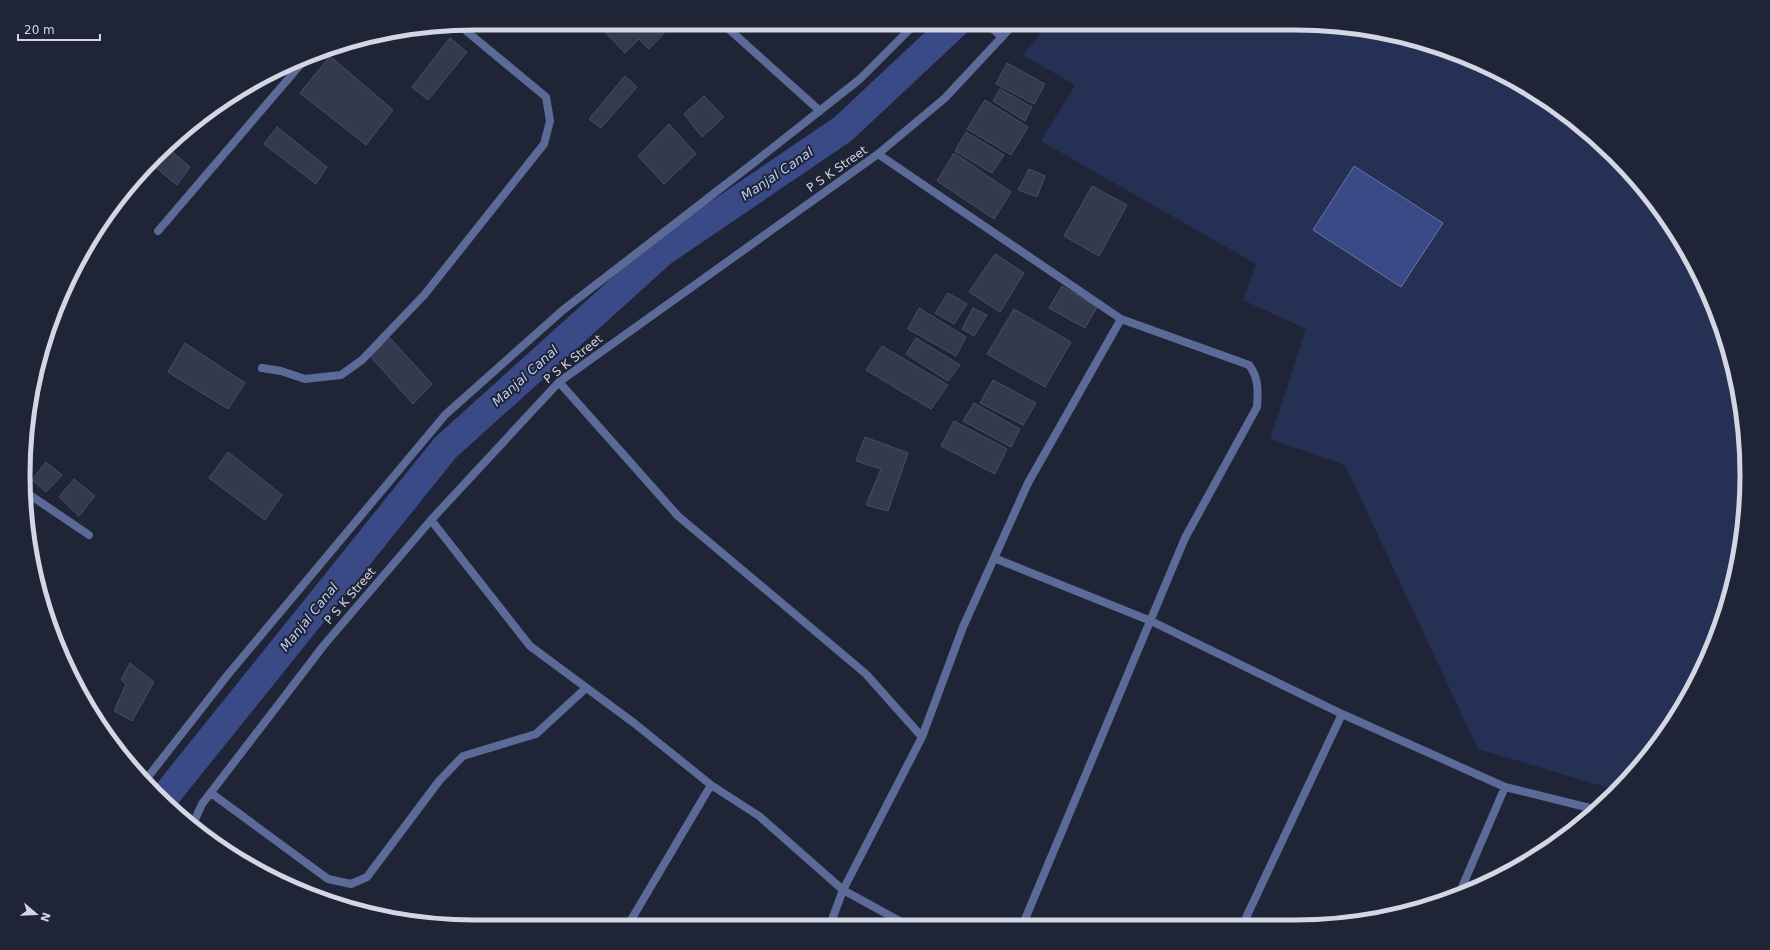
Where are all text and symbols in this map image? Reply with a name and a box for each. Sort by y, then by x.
scale bar [18,16,100,42]
text: 20 m [24,23,55,37]
street label: P S K Street [804,143,870,195]
water label: Manjal Canal [738,144,816,204]
street label: P S K Street [541,332,605,386]
water label: Manjal Canal [489,342,561,410]
street label: P S K Street [322,565,379,627]
water label: Manjal Canal [277,579,341,654]
north arrow [16,894,56,934]
text: N [37,911,53,924]

